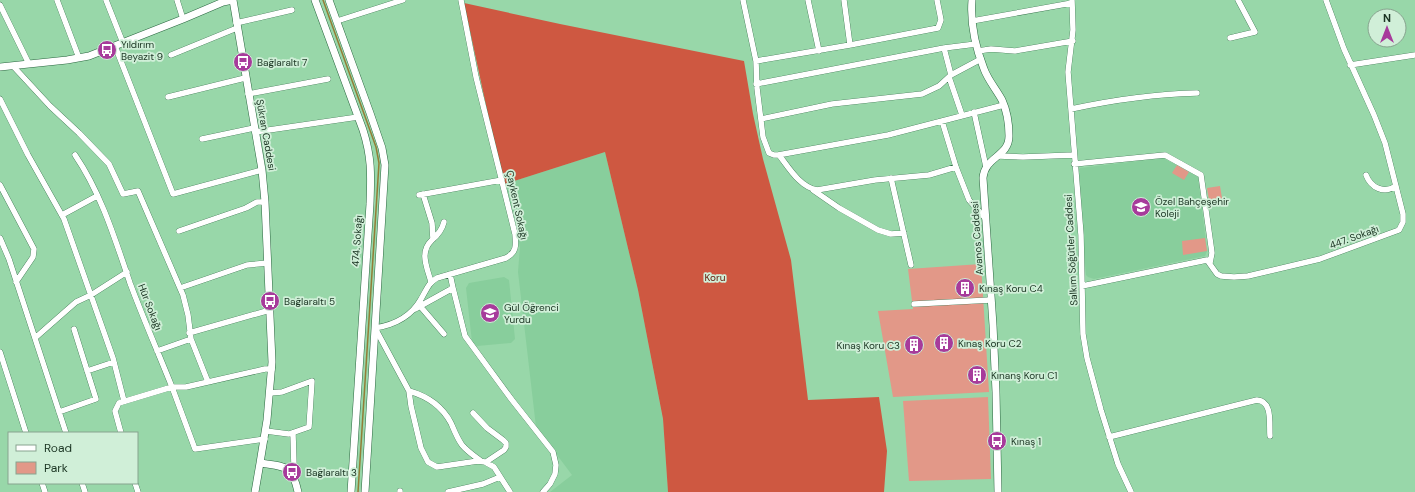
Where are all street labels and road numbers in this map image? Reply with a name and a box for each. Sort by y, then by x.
street label: Şükran Caddesi [253,98,279,172]
street label: Çaykent Sokağı [503,169,531,241]
street label: Salkım Söğütler Caddesi [1062,194,1080,306]
street label: Avanos Caddesi [968,201,986,275]
street label: 474. Sokağı [349,215,365,267]
street label: 447. Sokağı [1328,222,1380,252]
street label: Hür Sokağı [135,282,165,332]

